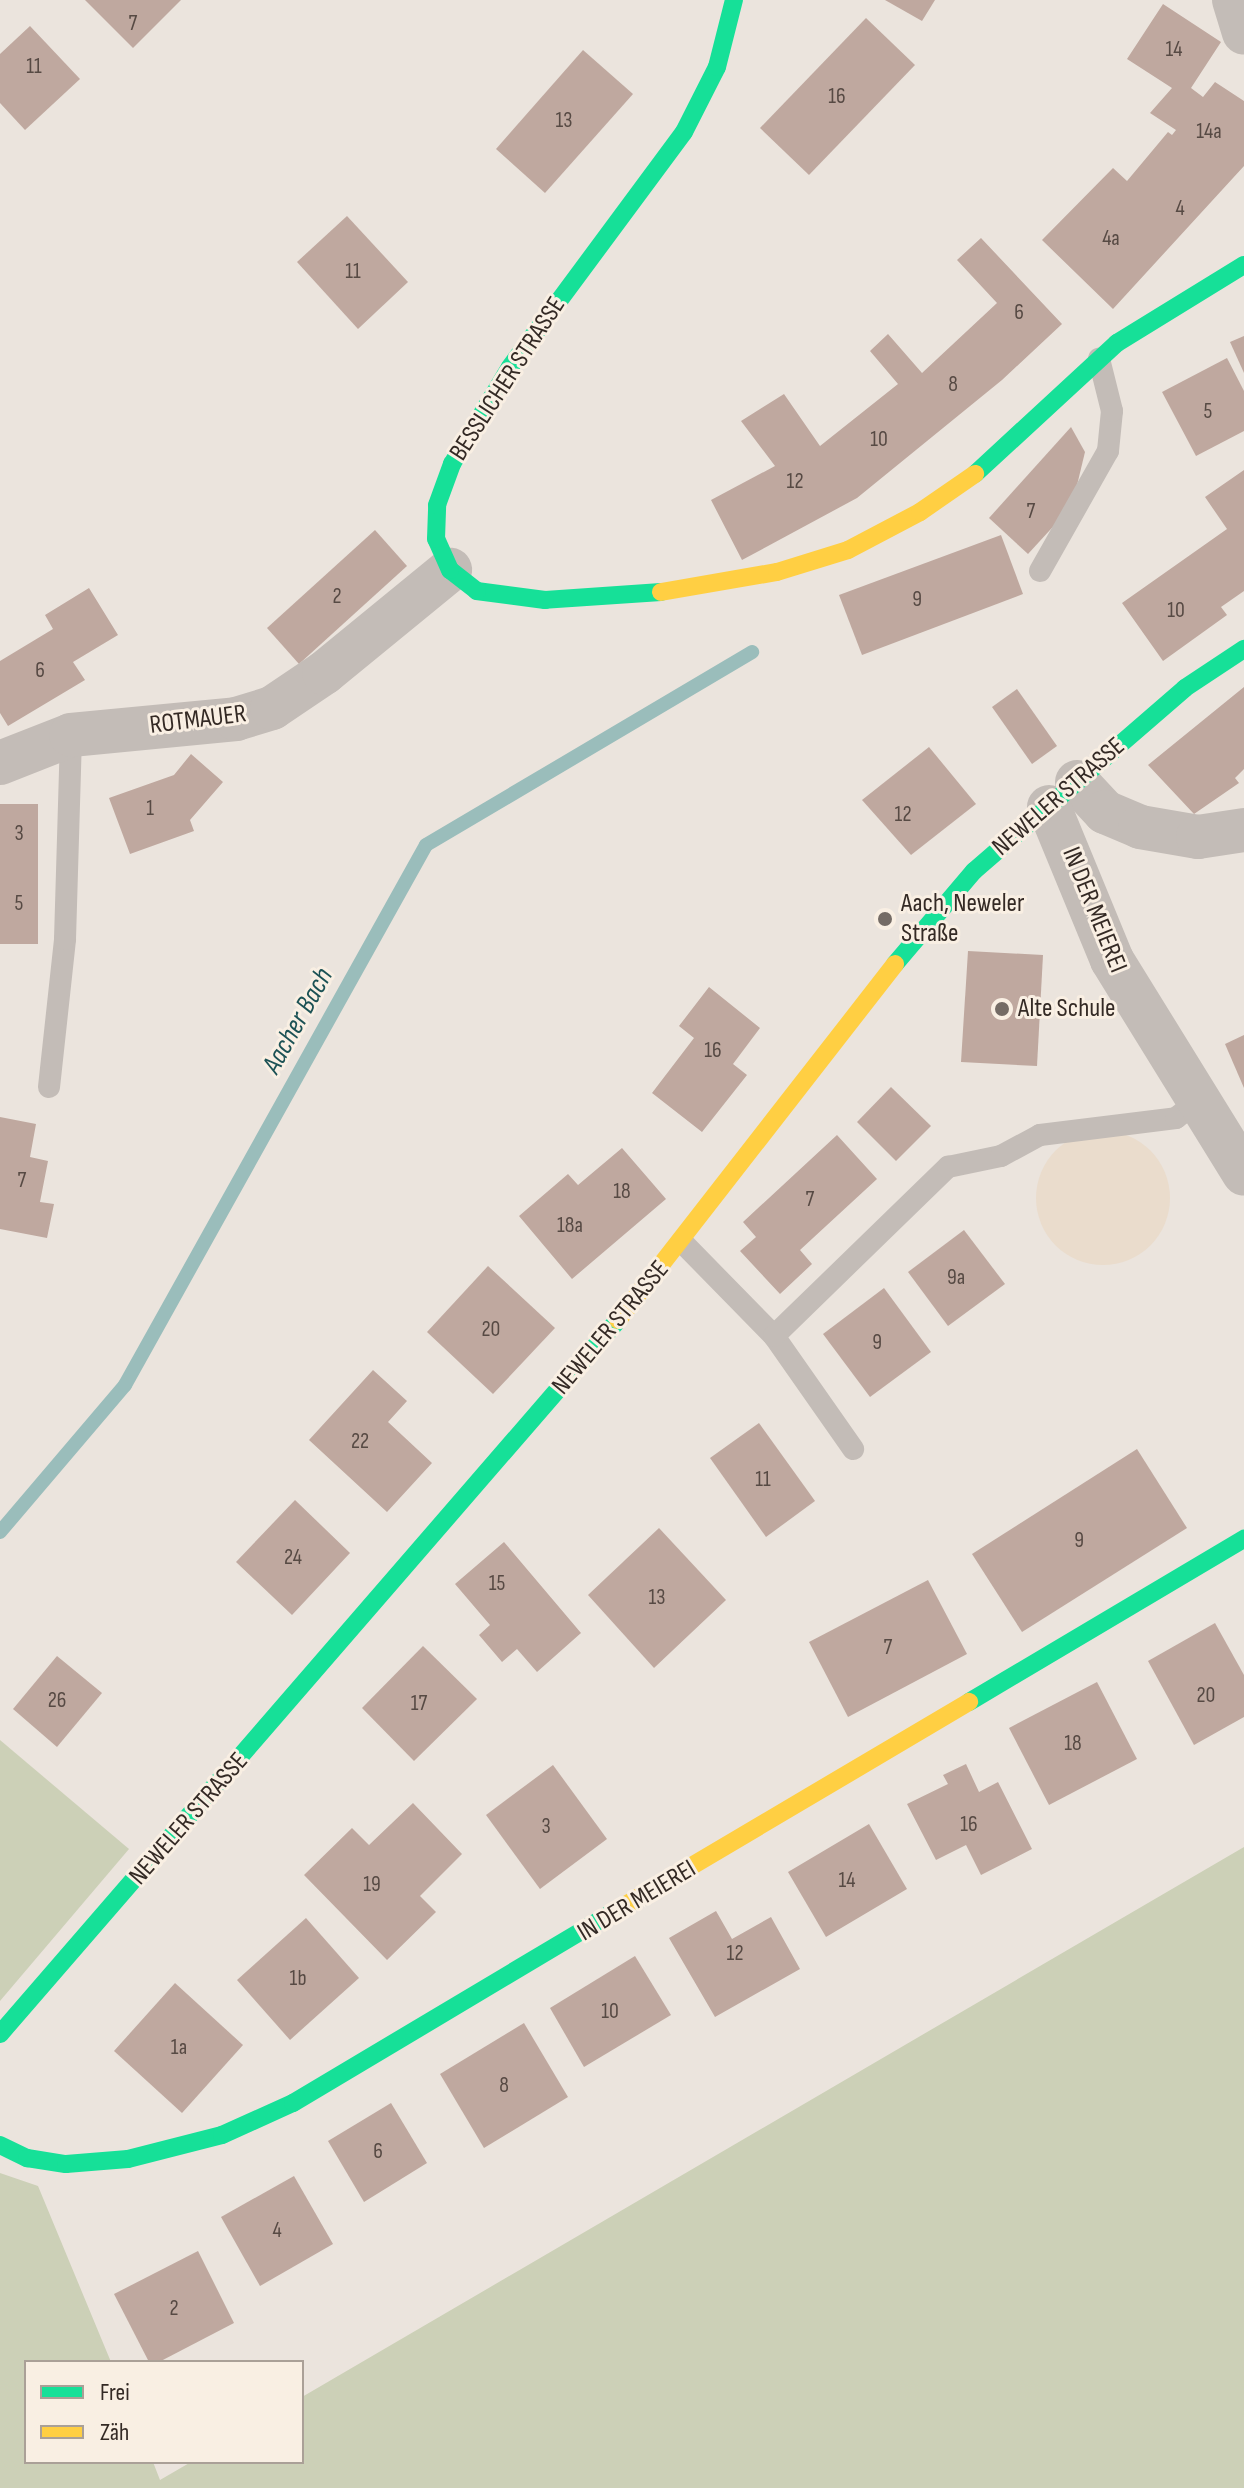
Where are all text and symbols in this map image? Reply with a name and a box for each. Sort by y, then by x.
house number: 7 [129,11,137,37]
house number: 14 [1166,37,1182,63]
house number: 11 [26,54,42,80]
house number: 16 [828,84,846,110]
house number: 13 [556,108,572,134]
house number: 14a [1196,119,1222,145]
house number: 4 [1175,196,1185,222]
house number: 4a [1102,226,1120,252]
house number: 11 [345,259,361,285]
street label: BESSLICHER STRASSE [444,291,572,467]
house number: 6 [1014,300,1024,326]
house number: 8 [948,372,958,398]
house number: 5 [1204,399,1212,425]
house number: 10 [870,427,888,453]
house number: 12 [786,469,804,495]
house number: 7 [1027,499,1035,525]
house number: 2 [332,584,342,610]
house number: 9 [912,587,922,613]
house number: 10 [1167,598,1185,624]
house number: 6 [35,658,45,684]
street label: ROTMAUER [148,699,248,741]
street label: NEWELER STRASSE [986,731,1132,863]
house number: 1 [146,796,154,822]
house number: 12 [894,802,912,828]
house number: 3 [14,821,24,847]
street label: IN DER MEIEREI [1055,843,1133,977]
place label: Aach, Neweler Straße [901,888,1024,950]
house number: 5 [15,891,23,917]
marker: Aach, Neweler Straße [876,910,894,928]
water label: Aacher Bach [255,962,341,1080]
place label: Alte Schule [1018,993,1115,1025]
marker: Alte Schule [993,1000,1011,1018]
house number: 16 [704,1038,722,1064]
house number: 7 [18,1168,26,1194]
house number: 18 [613,1179,631,1205]
house number: 7 [806,1187,814,1213]
house number: 18a [557,1213,583,1239]
street label: NEWELER STRASSE [546,1255,676,1401]
house number: 9a [947,1265,965,1291]
house number: 20 [482,1317,500,1343]
house number: 9 [872,1330,882,1356]
house number: 22 [351,1429,369,1455]
house number: 11 [755,1467,771,1493]
house number: 9 [1074,1528,1084,1554]
house number: 24 [284,1545,302,1571]
house number: 15 [489,1571,505,1597]
house number: 13 [649,1585,665,1611]
house number: 7 [884,1635,892,1661]
house number: 20 [1197,1683,1215,1709]
house number: 26 [48,1688,66,1714]
house number: 17 [411,1691,427,1717]
house number: 18 [1064,1731,1082,1757]
street label: NEWELER STRASSE [123,1746,255,1892]
house number: 16 [960,1812,978,1838]
house number: 3 [541,1814,551,1840]
street label: IN DER MEIEREI [572,1854,702,1948]
house number: 14 [839,1868,855,1894]
house number: 19 [363,1872,381,1898]
house number: 12 [726,1941,744,1967]
house number: 1b [289,1966,307,1992]
house number: 10 [601,1999,619,2025]
house number: 1a [171,2035,187,2061]
house number: 8 [499,2073,509,2099]
house number: 6 [373,2139,383,2165]
house number: 4 [272,2218,282,2244]
house number: 2 [169,2296,179,2322]
legend [24,2360,304,2464]
text: Frei [100,2378,130,2407]
text: Zäh [100,2418,129,2447]

